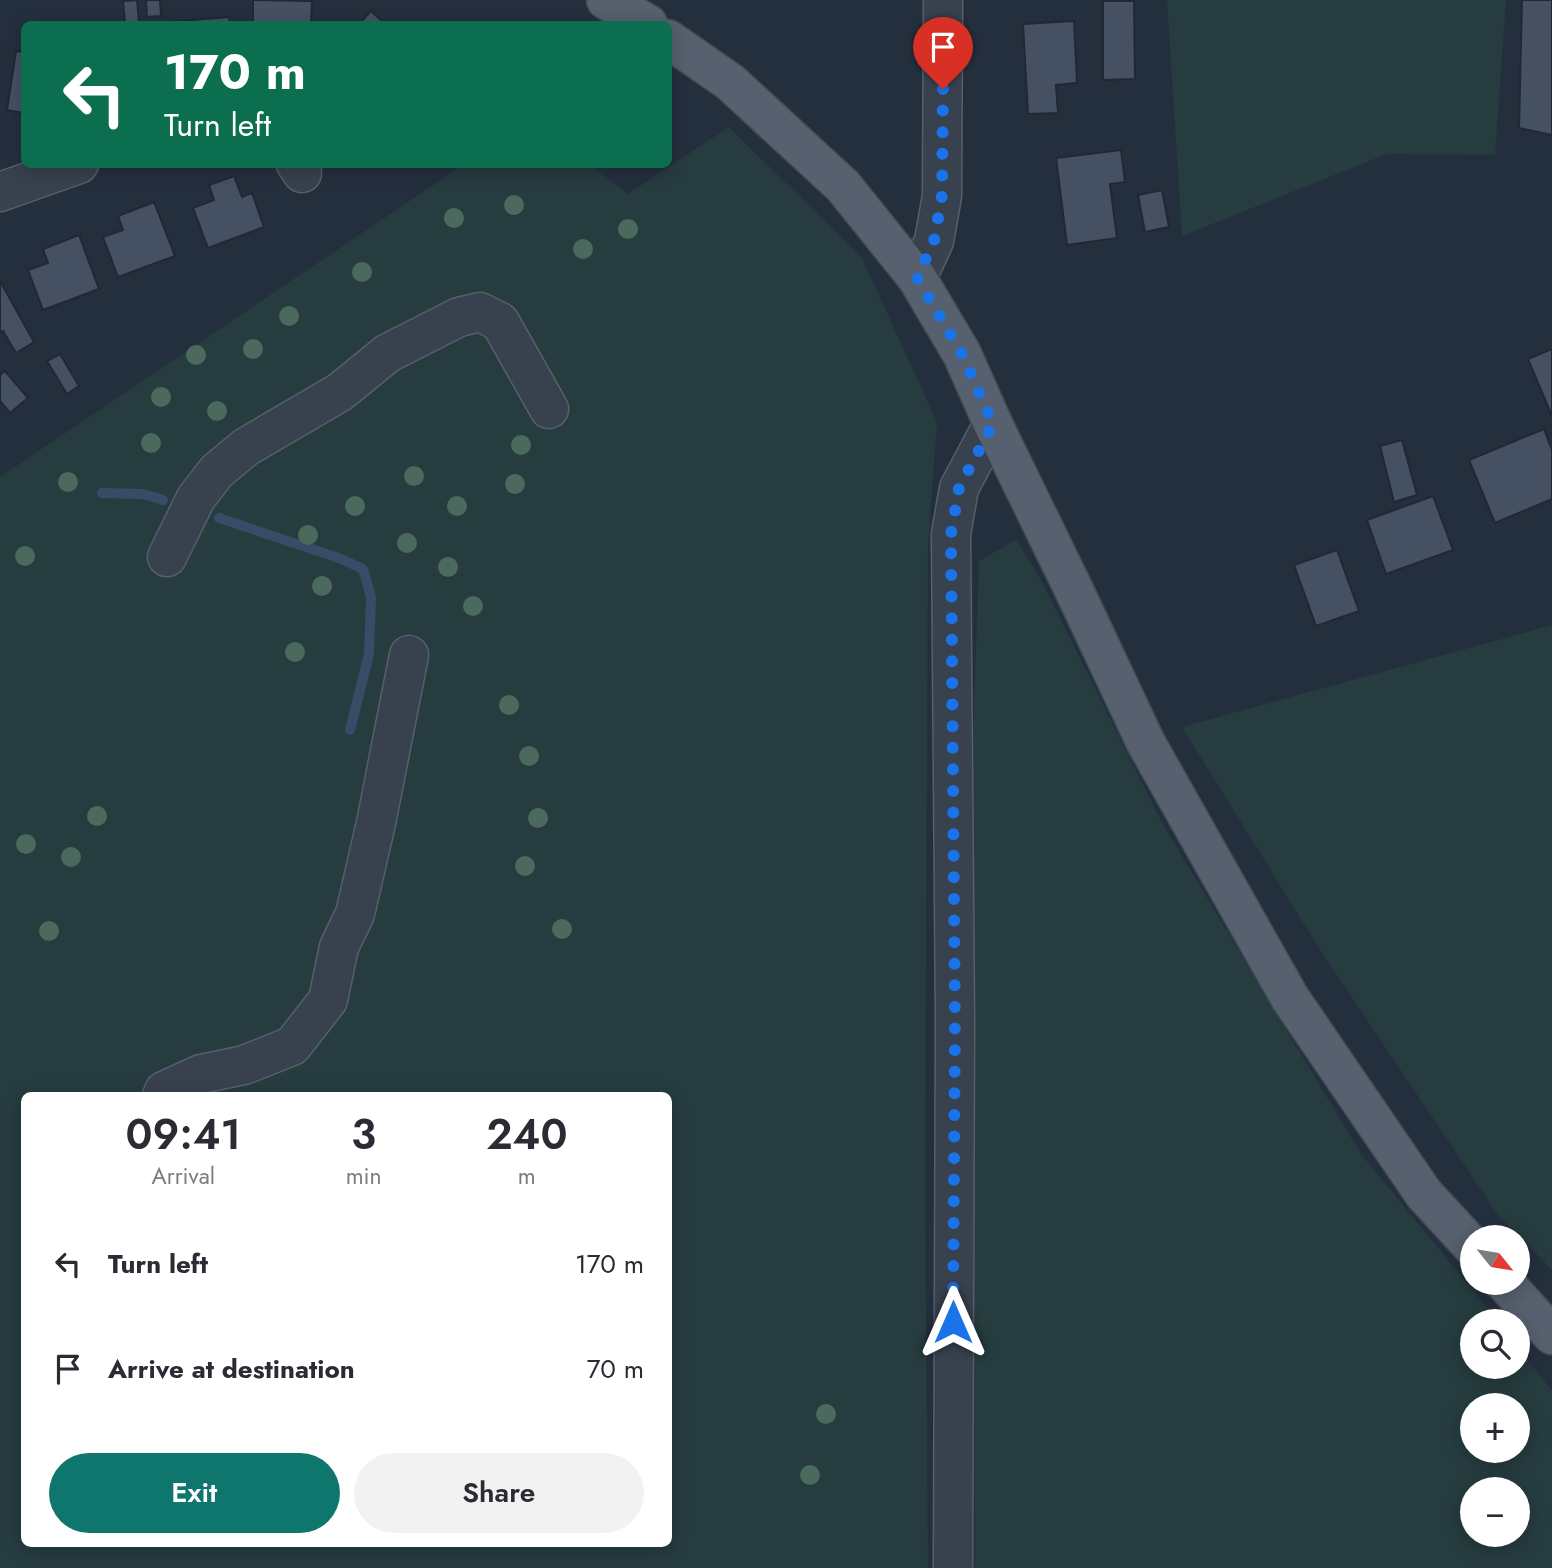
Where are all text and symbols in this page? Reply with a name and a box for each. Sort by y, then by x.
pin [913,17,973,89]
icon: arrive [924,28,962,66]
text: 170 m [164,37,306,107]
icon: left [49,49,140,140]
text: Turn left [164,102,271,148]
text: 09:41 [126,1104,241,1165]
text: 3 [351,1104,376,1165]
text: 240 [486,1104,567,1165]
text: Arrival [152,1159,215,1193]
text: min [346,1159,382,1193]
text: m [518,1159,536,1193]
north arrow [1460,1225,1530,1295]
map controls [1460,1225,1530,1547]
icon: left [49,1245,87,1283]
text: Turn left [108,1245,208,1283]
text: 170 m [575,1245,644,1283]
position arrow [916,1285,990,1359]
button: search [1460,1309,1530,1379]
icon: arrive [49,1350,87,1388]
text: Arrive at destination [108,1350,355,1388]
text: 70 m [587,1350,644,1388]
button: + [1460,1393,1530,1463]
button: Exit [49,1453,340,1533]
button: Share [354,1453,644,1533]
button: − [1460,1477,1530,1547]

